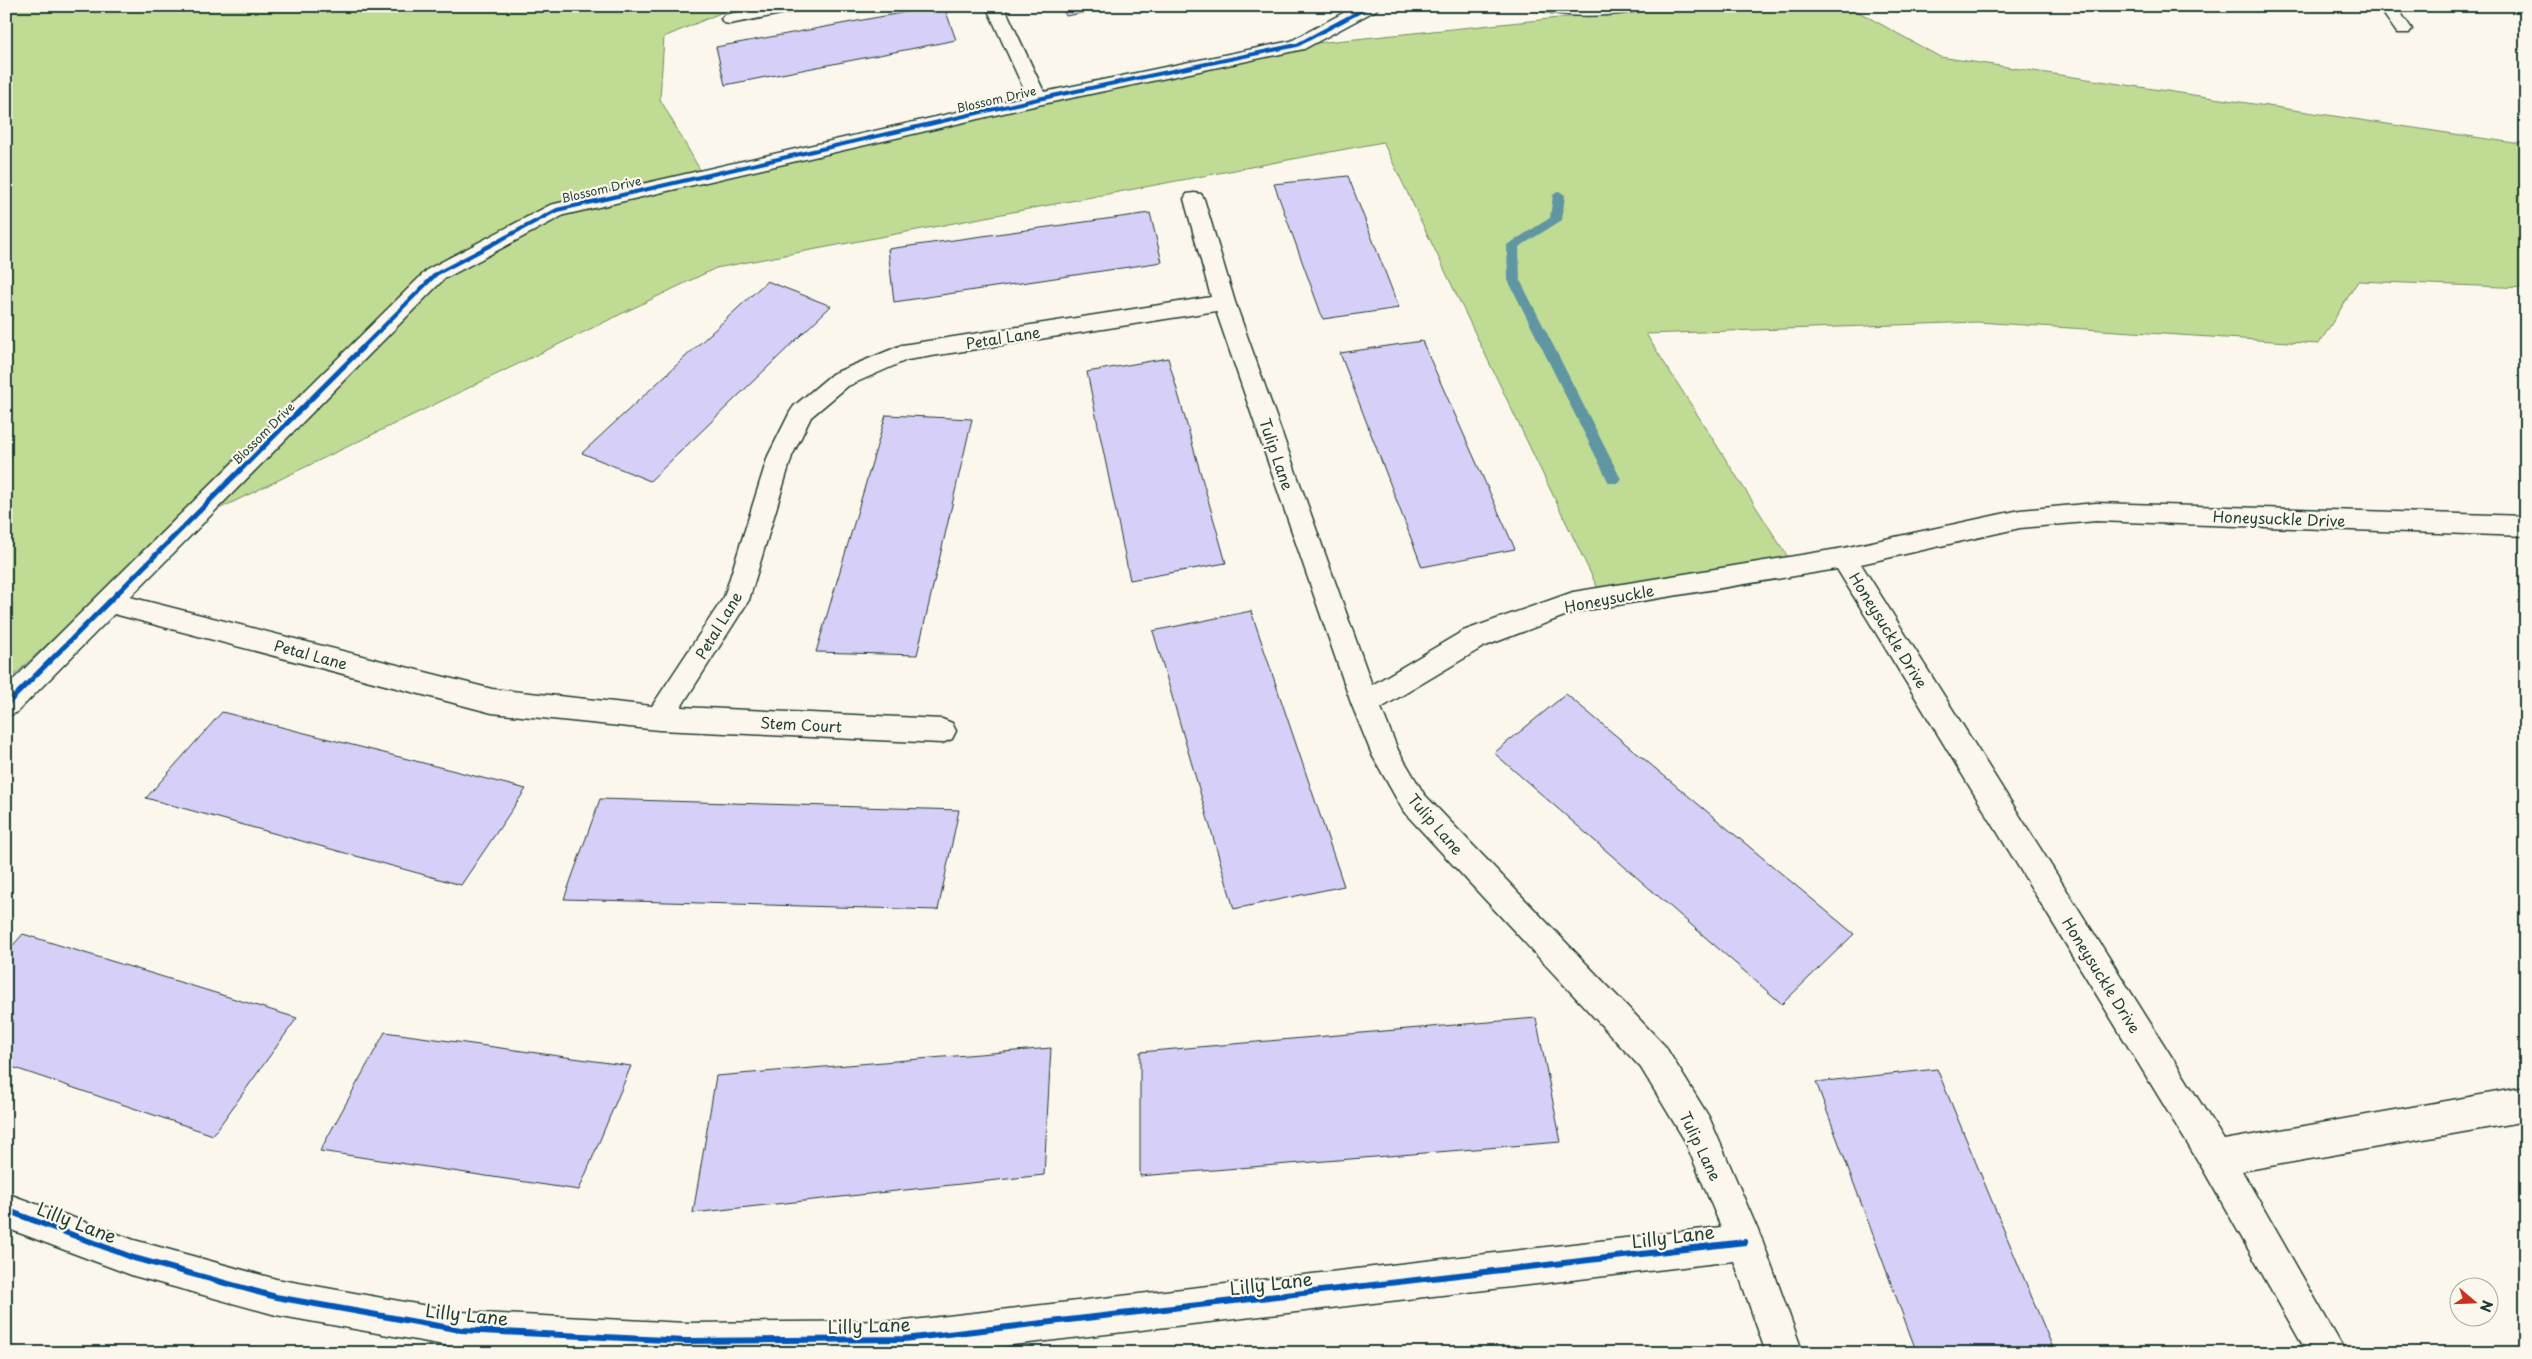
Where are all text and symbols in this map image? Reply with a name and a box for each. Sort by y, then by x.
street label: Blossom Drive [954,81,1038,117]
street label: Blossom Drive [559,171,643,207]
street label: Petal Lane [964,320,1042,354]
street label: Blossom Drive [228,398,298,468]
street label: Tulip Lane [1254,415,1300,493]
street label: Honeysuckle Drive [2212,504,2346,532]
street label: Honeysuckle Drive [1844,568,1934,692]
street label: Honeysuckle [1562,578,1656,618]
street label: Petal Lane [689,587,747,663]
street label: Petal Lane [272,633,350,675]
street label: Stem Court [759,710,843,738]
street label: Tulip Lane [1403,788,1469,860]
street label: Honeysuckle Drive [2057,913,2147,1037]
street label: Tulip Lane [1674,1107,1728,1185]
street label: Lilly Lane [33,1194,121,1250]
street label: Lilly Lane [1630,1218,1716,1254]
street label: Lilly Lane [1228,1265,1314,1301]
north arrow [2450,1276,2500,1326]
street label: Lilly Lane [424,1296,510,1332]
text: N [2475,1298,2498,1315]
street label: Lilly Lane [827,1310,911,1340]

